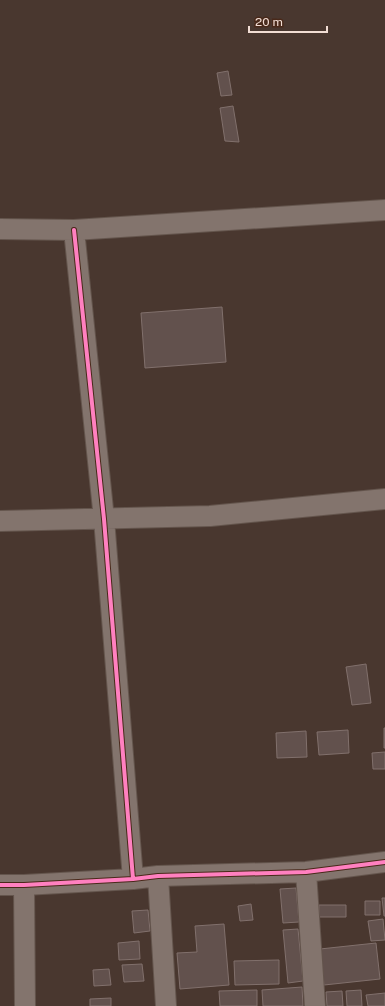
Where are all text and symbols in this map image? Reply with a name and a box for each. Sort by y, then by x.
scale bar [249,8,327,34]
text: 20 m [255,15,283,29]

